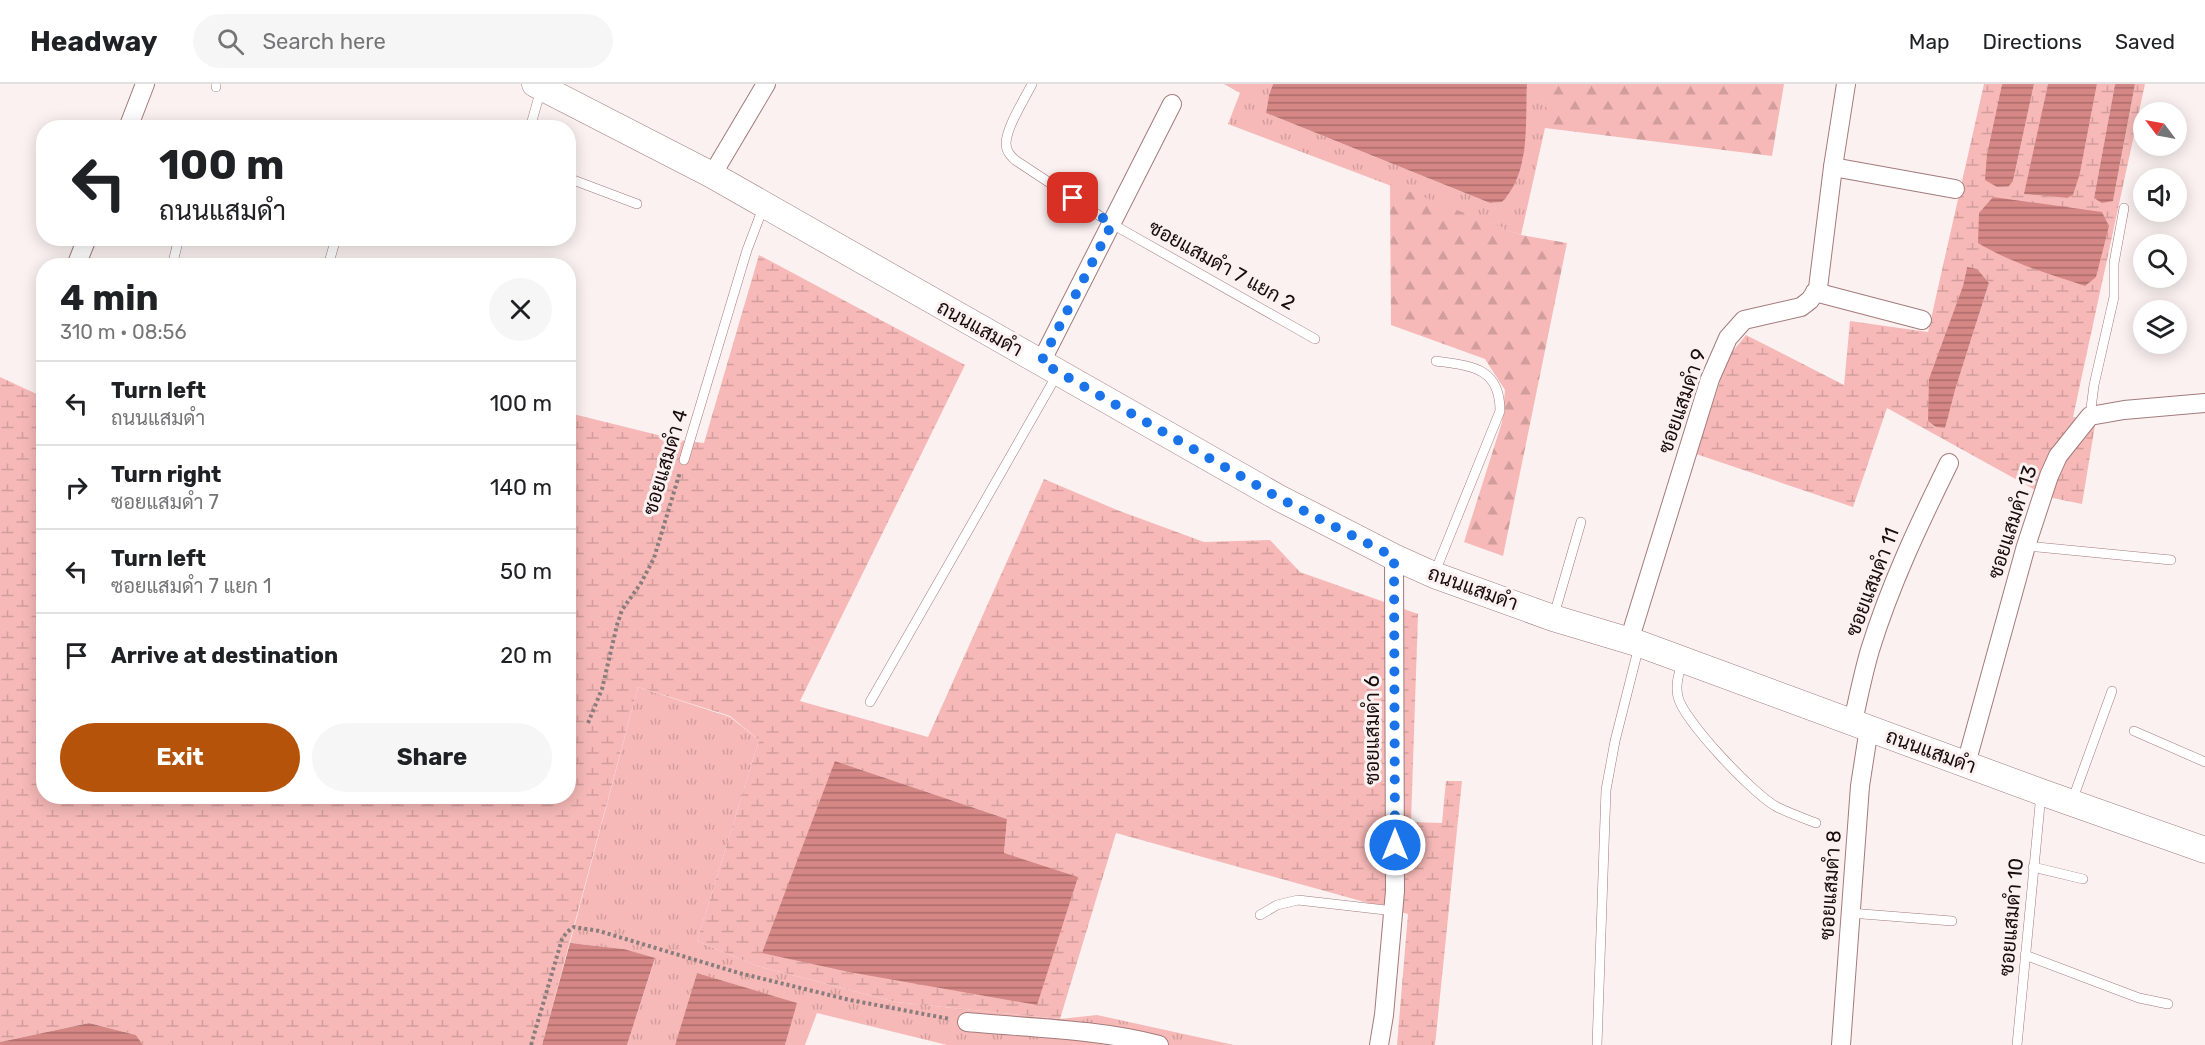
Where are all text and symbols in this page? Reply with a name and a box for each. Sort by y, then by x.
search box [193,14,613,68]
text: Headway [30,25,157,58]
icon: search [214,25,247,58]
text: Search here [262,28,386,55]
text: Map [1909,29,1950,54]
text: Directions [1983,29,2082,54]
text: Saved [2115,29,2175,54]
north arrow [2133,102,2187,156]
map controls [2133,102,2187,354]
text: 100 m [159,140,284,190]
icon: left [60,144,138,222]
button: sound [2133,168,2187,222]
pin [1047,172,1098,223]
icon: arrive [1056,181,1089,214]
text: ถนนแสมดำ [159,195,286,227]
street label: ซอยแสมดำ 7 แยก 2 [1145,215,1299,315]
button: search [2133,234,2187,288]
text: 4 min [60,276,159,319]
button: close [489,278,552,341]
street label: ถนนแสมดำ [933,295,1027,361]
button: layers [2133,300,2187,354]
text: 310 m · 08:56 [60,320,186,344]
street label: ซอยแสมดำ 9 [1653,345,1711,457]
text: Turn left [111,377,206,404]
icon: left [60,387,93,420]
text: 100 m [490,390,552,417]
text: ถนนแสมดำ [111,406,205,430]
street label: ซอยแสมดำ 4 [637,406,693,518]
text: Turn right [111,461,221,488]
street label: ซอยแสมดำ 13 [1982,462,2042,582]
icon: right [60,471,93,504]
text: 140 m [490,474,552,501]
text: ซอยแสมดำ 7 [111,490,219,514]
street label: ซอยแสมดำ 11 [1840,524,1904,640]
text: Turn left [111,545,206,572]
icon: left [60,555,93,588]
text: 50 m [500,558,552,585]
street label: ถนนแสมดำ [1425,561,1521,615]
text: ซอยแสมดำ 7 แยก 1 [111,574,272,598]
icon: arrive [60,639,93,672]
text: Arrive at destination [111,642,338,669]
text: 20 m [500,642,552,669]
street label: ซอยแสมดำ 6 [1360,675,1384,785]
button: Exit [60,723,300,792]
button: Share [312,723,552,792]
street label: ถนนแสมดำ [1883,724,1979,778]
position arrow [1363,813,1427,877]
street label: ซอยแสมดำ 8 [1814,829,1846,941]
street label: ซอยแสมดำ 10 [1994,857,2028,977]

